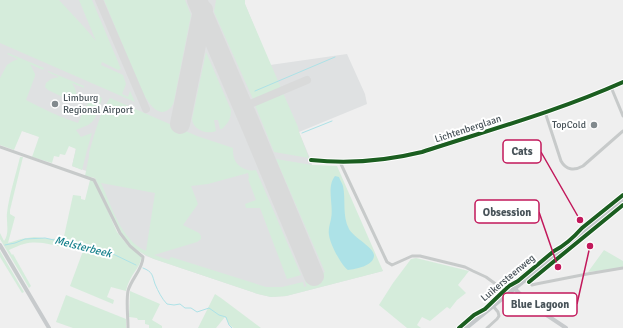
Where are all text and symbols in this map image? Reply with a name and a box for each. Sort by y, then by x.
place label: Limburg Regional Airport [63,92,134,116]
marker: Limburg Regional Airport [50,99,60,109]
street label: Lichtenberglaan [433,113,503,145]
place label: TopCold [552,119,586,131]
marker: TopCold [589,120,599,130]
callout: Cats [503,140,541,163]
text: Cats [511,145,533,158]
callout: Obsession [475,200,539,223]
text: Obsession [483,206,531,219]
water label: Melsterbeek [53,234,114,261]
street label: Luikersteenweg [478,252,538,304]
callout: Blue Lagoon [503,293,577,316]
text: Blue Lagoon [511,298,569,311]

